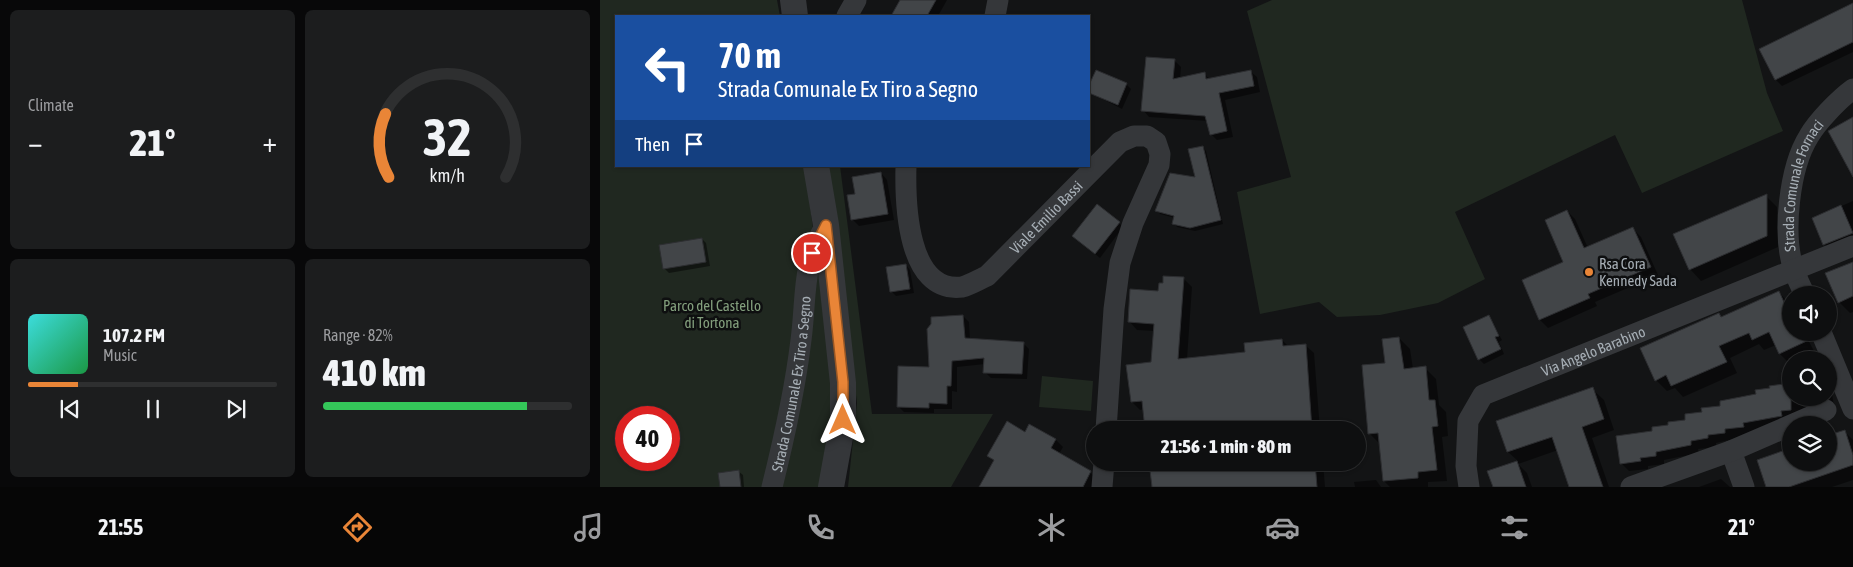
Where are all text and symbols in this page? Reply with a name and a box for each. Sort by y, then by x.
icon: left [635,35,700,100]
text: 70 m [718,35,781,75]
text: Strada Comunale Ex Tiro a Segno [718,76,978,102]
text: Climate [28,96,74,114]
text: 32 [423,107,472,167]
street label: Strada Comunale Fornaci [1780,116,1826,253]
text: 21° [129,121,176,164]
text: − [28,126,43,158]
text: + [262,126,277,158]
icon: arrive [680,130,708,158]
text: Then [635,133,670,155]
text: km/h [430,165,465,186]
street label: Viale Emilio Bassi [1006,177,1085,257]
pin [791,232,833,274]
icon: arrive [798,239,826,267]
place label: Rsa Cora Kennedy Sada [1599,255,1677,289]
marker: Rsa Cora Kennedy Sada [1583,266,1595,278]
map controls [1782,286,1837,471]
button: sound [1782,286,1837,341]
street label: Strada Comunale Ex Tiro a Segno [768,295,813,473]
park label: Parco del Castello di Tortona [663,297,761,331]
street label: Via Angelo Barabino [1539,322,1648,379]
text: 107.2 FM [103,324,165,346]
text: Range · 82% [323,326,393,344]
text: Music [103,346,137,364]
text: 410 km [323,351,426,394]
button: search [1782,351,1837,406]
position arrow [816,393,868,445]
icon: previous [56,395,84,423]
icon: pause [139,395,167,423]
icon: next [222,395,250,423]
speed limit sign: 40 [615,406,680,471]
button: layers [1782,416,1837,471]
text: 21:56 · 1 min · 80 m [1161,435,1291,457]
icon: directions [340,510,375,545]
icon: music [571,510,606,545]
icon: phone [803,510,838,545]
icon: climate [1034,510,1069,545]
icon: car [1265,510,1300,545]
icon: filters [1497,510,1532,545]
text: 21:55 [98,514,143,540]
text: 21° [1728,514,1755,540]

